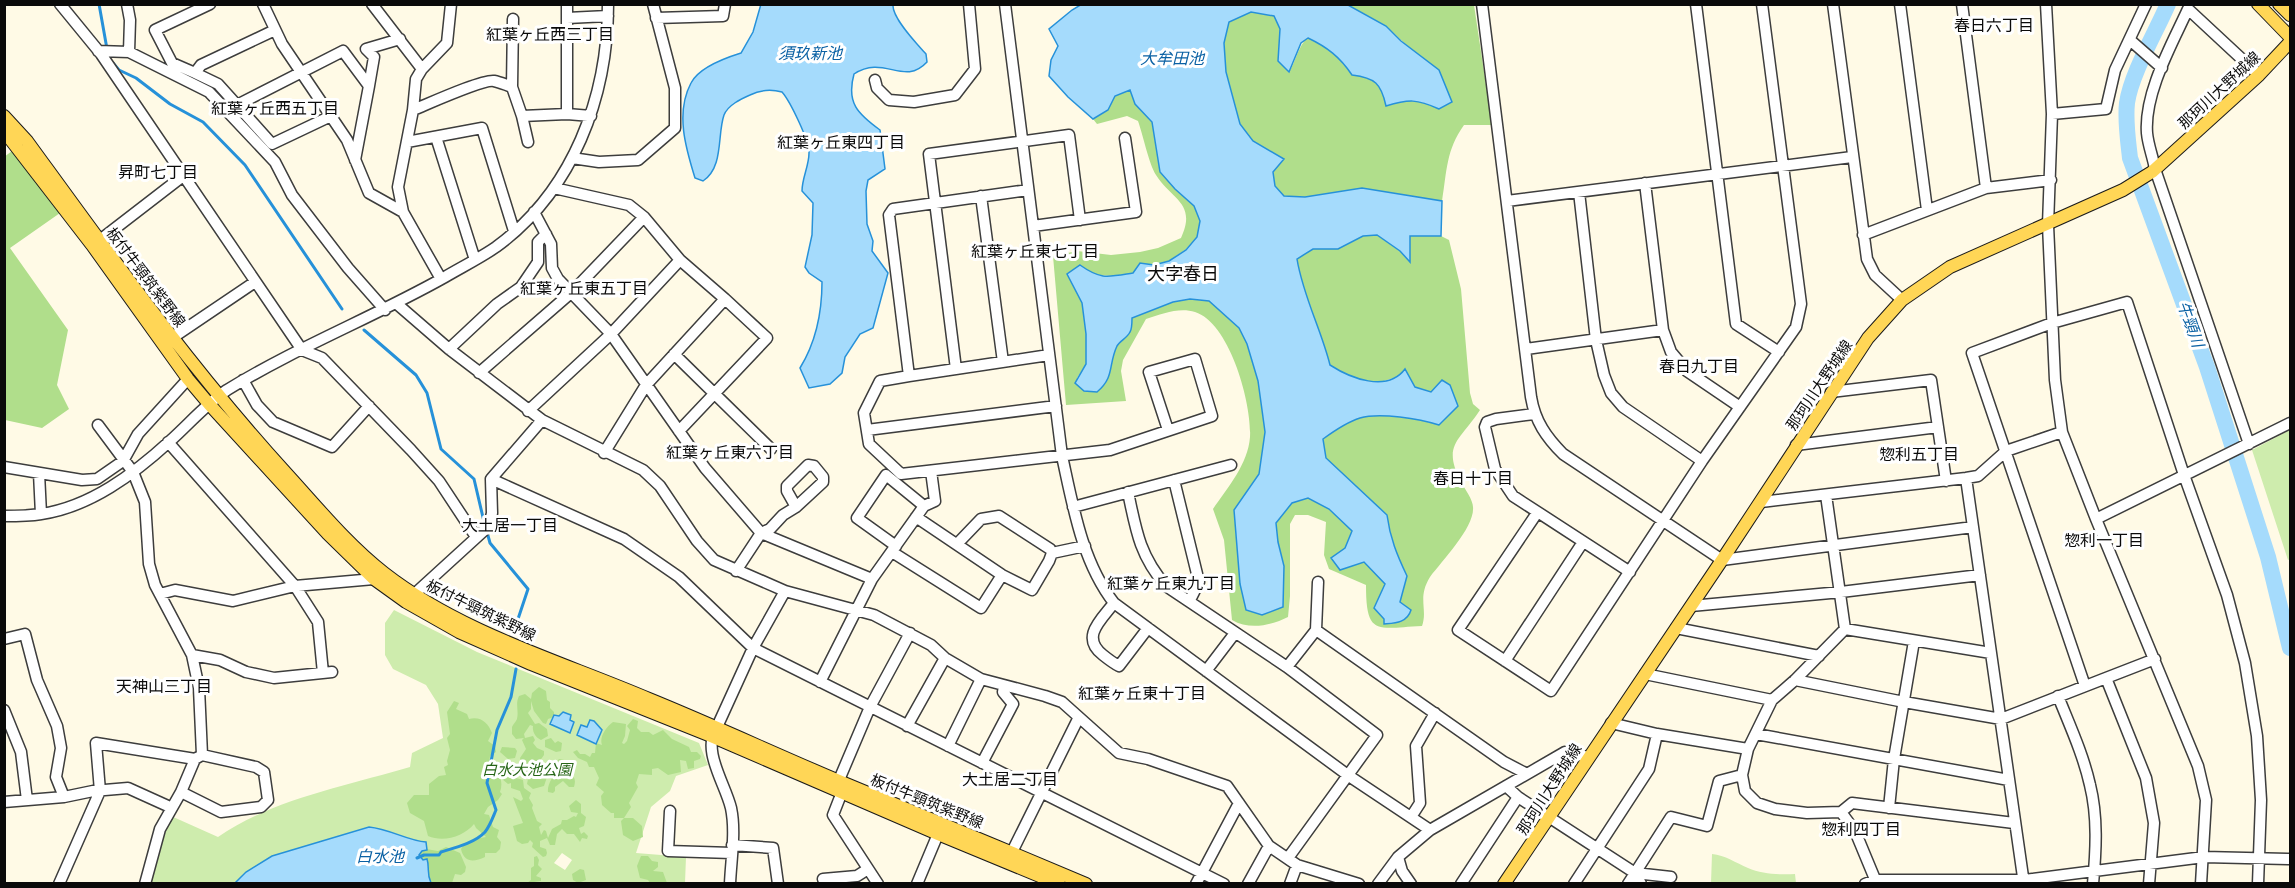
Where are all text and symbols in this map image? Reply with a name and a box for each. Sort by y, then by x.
district label: 春日六丁目 [1954,15,2034,35]
district label: 紅葉ヶ丘西三丁目 [486,24,614,44]
water label: 須玖新池 [778,43,844,63]
street label: 那珂川大野城線 [2174,47,2264,133]
water label: 大牟田池 [1140,48,1206,68]
district label: 紅葉ヶ丘西五丁目 [211,98,339,118]
district label: 紅葉ヶ丘東四丁目 [777,132,905,152]
district label: 昇町七丁目 [118,162,198,182]
street label: 板付牛頸筑紫野線 [102,223,190,331]
district label: 紅葉ヶ丘東七丁目 [971,241,1099,261]
district label: 大字春日 [1147,263,1219,285]
district label: 紅葉ヶ丘東五丁目 [520,278,648,298]
water label: 牛頸川 [2173,298,2209,352]
street label: 那珂川大野城線 [1782,336,1856,434]
district label: 春日九丁目 [1659,356,1739,376]
district label: 紅葉ヶ丘東六丁目 [666,442,794,462]
district label: 惣利五丁目 [1879,444,1959,464]
district label: 春日十丁目 [1433,468,1513,488]
district label: 大土居一丁目 [462,515,558,535]
district label: 惣利一丁目 [2064,530,2144,550]
district label: 紅葉ヶ丘東九丁目 [1107,573,1235,593]
street label: 板付牛頸筑紫野線 [423,575,539,645]
district label: 天神山三丁目 [116,676,212,696]
district label: 紅葉ヶ丘東十丁目 [1078,683,1206,703]
street label: 那珂川大野城線 [1512,740,1586,838]
park label: 白水大池公園 [482,760,574,779]
district label: 大土居二丁目 [962,769,1058,789]
street label: 板付牛頸筑紫野線 [868,770,986,832]
district label: 惣利四丁目 [1821,819,1901,839]
water label: 白水池 [356,846,406,866]

